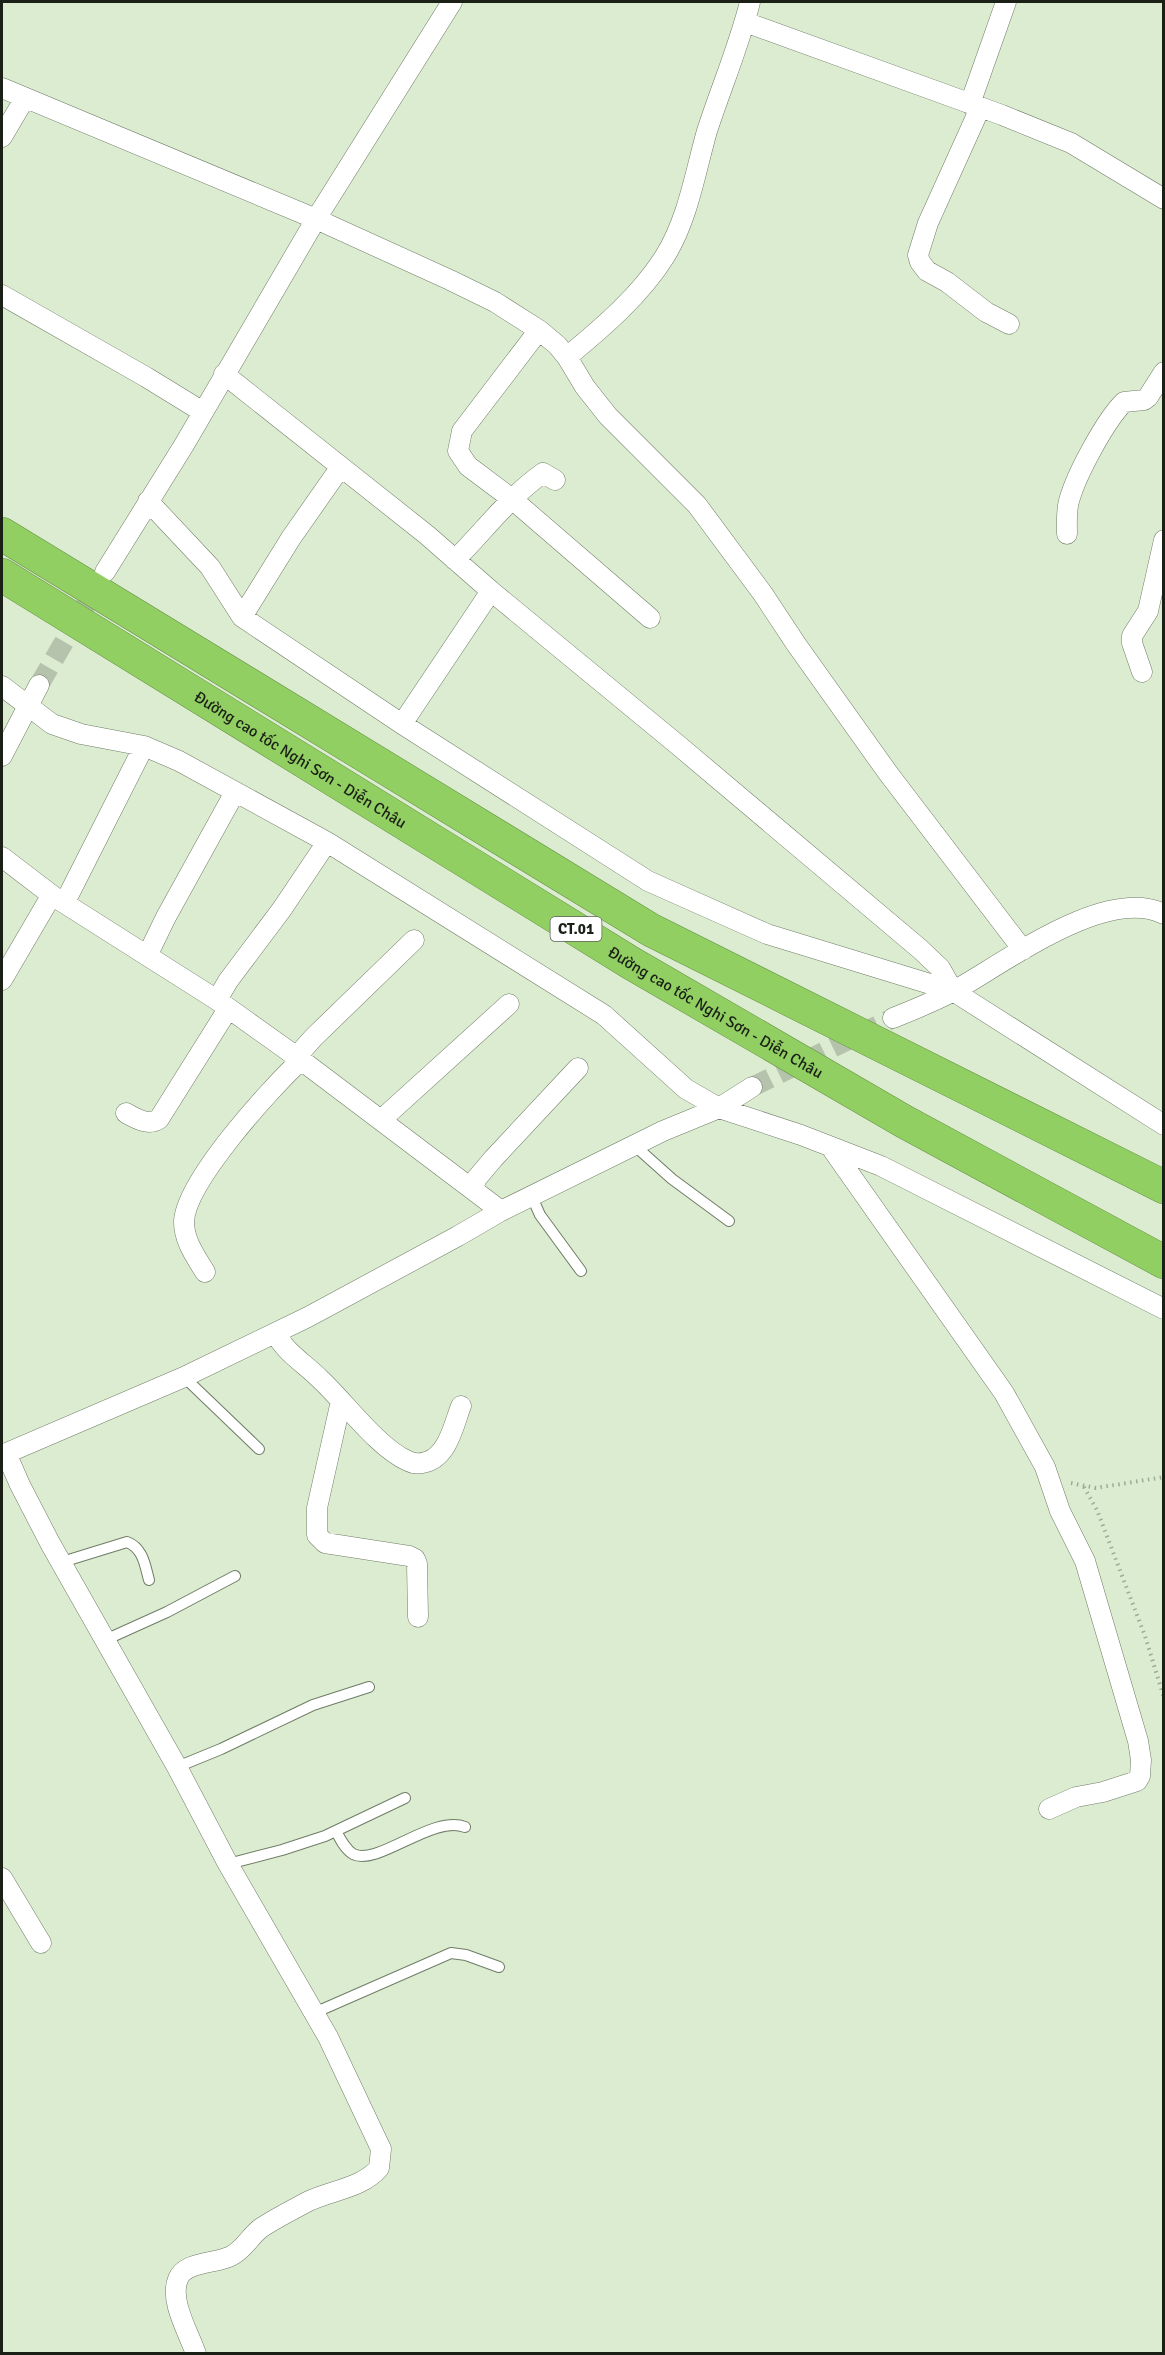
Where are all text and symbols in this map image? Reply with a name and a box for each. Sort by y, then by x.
street label: Đường cao tốc Nghi Sơn - Diễn Châu [190,687,410,833]
road number: CT.01 [550,917,602,941]
street label: Đường cao tốc Nghi Sơn - Diễn Châu [604,942,826,1083]

